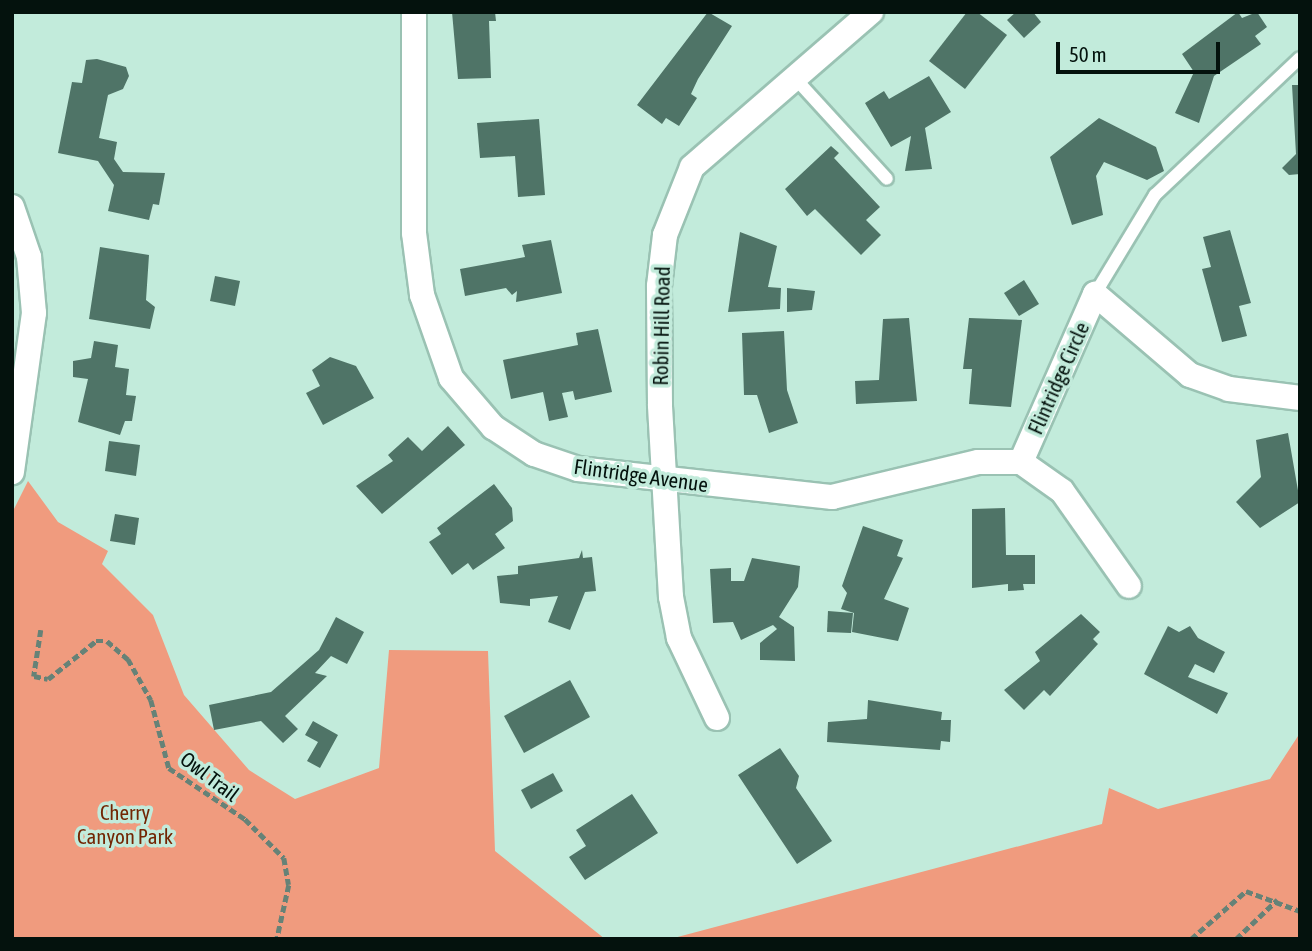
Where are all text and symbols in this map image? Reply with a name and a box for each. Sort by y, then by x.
scale bar [1060,28,1224,72]
text: 50 m [1069,42,1107,66]
street label: Robin Hill Road [647,266,675,386]
street label: Flintridge Circle [1022,318,1094,438]
street label: Flintridge Avenue [572,453,710,497]
street label: Owl Trail [176,746,244,806]
park label: Cherry Canyon Park [77,799,173,849]

